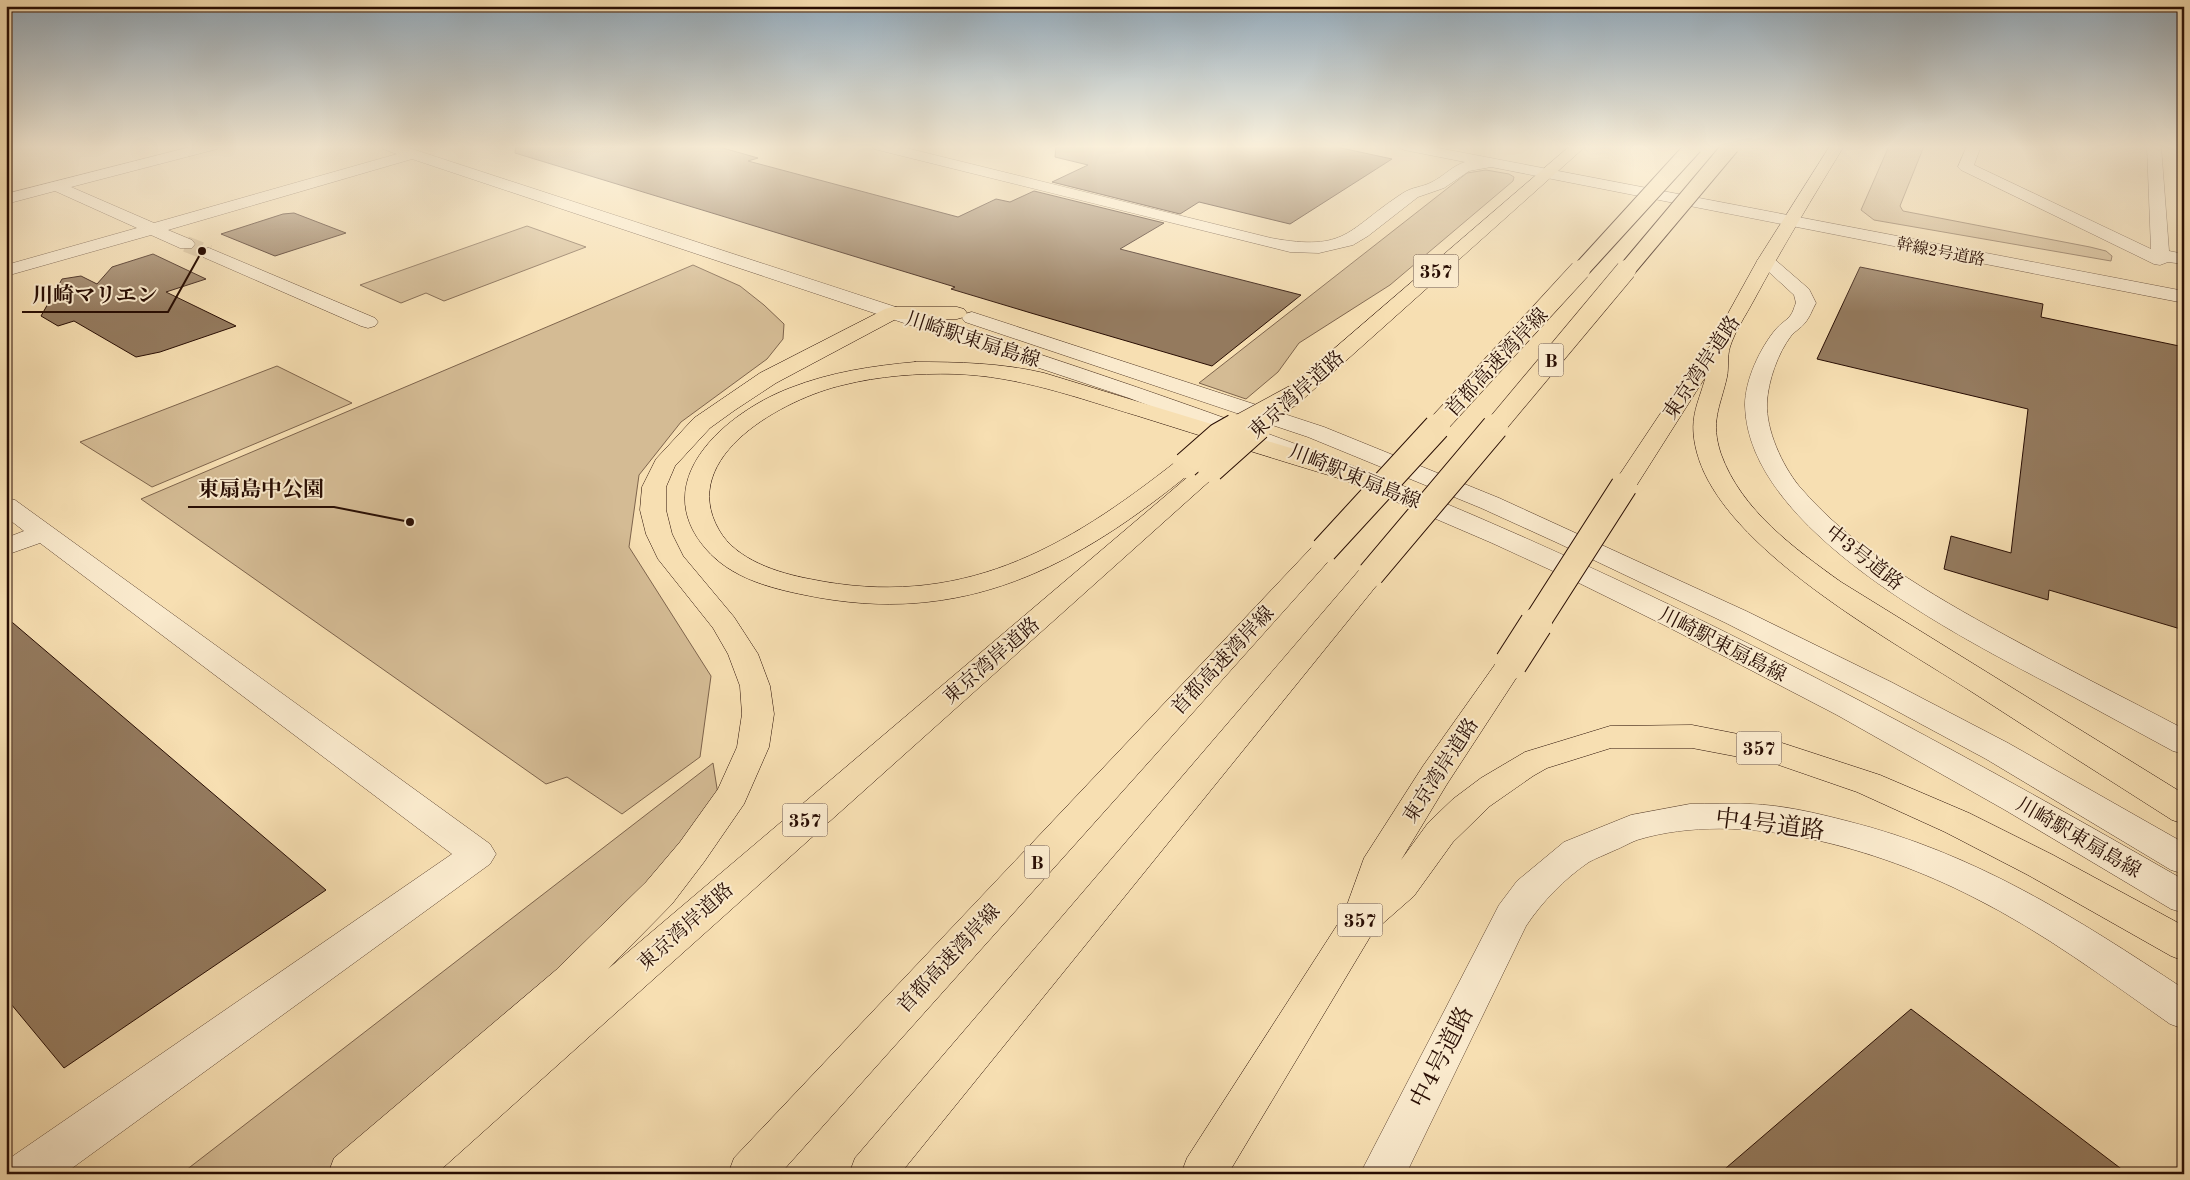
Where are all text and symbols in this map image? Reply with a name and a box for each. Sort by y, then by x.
street label: 幹線2号道路 [1895,235,1986,269]
road number: 357 [1414,255,1458,288]
callout: 川崎マリエン [22,276,168,312]
text: 川崎マリエン [32,283,158,307]
street label: 首都高速湾岸線 [1441,304,1553,421]
street label: 川崎駅東扇島線 [903,308,1043,372]
street label: 東京湾岸道路 [1659,312,1745,423]
road number: B [1538,344,1564,376]
street label: 東京湾岸道路 [1245,346,1349,443]
street label: 川崎駅東扇島線 [1286,441,1424,513]
callout: 東扇島中公園 [188,471,334,507]
text: 東扇島中公園 [198,477,324,501]
street label: 中3号道路 [1822,521,1907,595]
street label: 首都高速湾岸線 [1167,602,1279,719]
street label: 川崎駅東扇島線 [1655,603,1790,686]
street label: 東京湾岸道路 [939,613,1044,708]
street label: 東京湾岸道路 [1399,714,1483,827]
road number: 357 [1736,731,1782,764]
street label: 川崎駅東扇島線 [2012,793,2145,882]
road number: 357 [782,804,828,836]
street label: 中4号道路 [1714,804,1826,845]
road number: B [1024,846,1050,879]
street label: 東京湾岸道路 [634,878,738,975]
street label: 首都高速湾岸線 [893,900,1005,1017]
road number: 357 [1338,904,1382,936]
street label: 中4号道路 [1404,1002,1478,1112]

